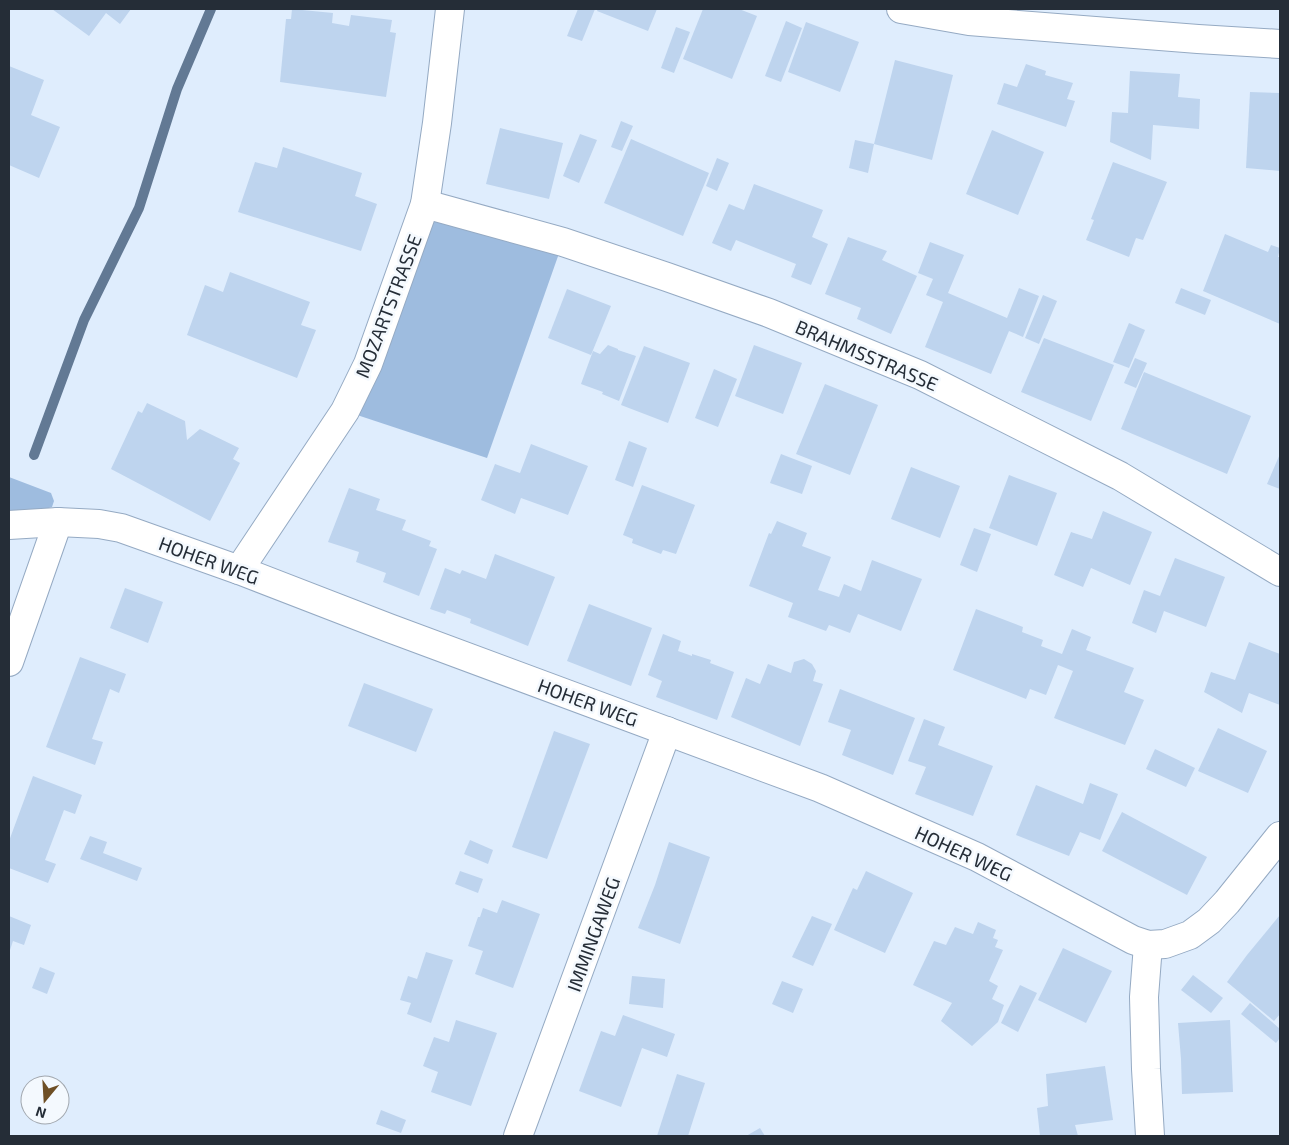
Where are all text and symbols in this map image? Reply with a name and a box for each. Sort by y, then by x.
street label: MOZARTSTRASSE [350,231,426,381]
street label: BRAHMSSTRASSE [792,315,942,395]
street label: HOHER WEG [156,531,262,589]
street label: HOHER WEG [535,673,641,731]
street label: HOHER WEG [912,820,1016,886]
street label: IMMINGAWEG [562,873,624,995]
north arrow [20,1075,70,1125]
text: N [33,1103,48,1122]

